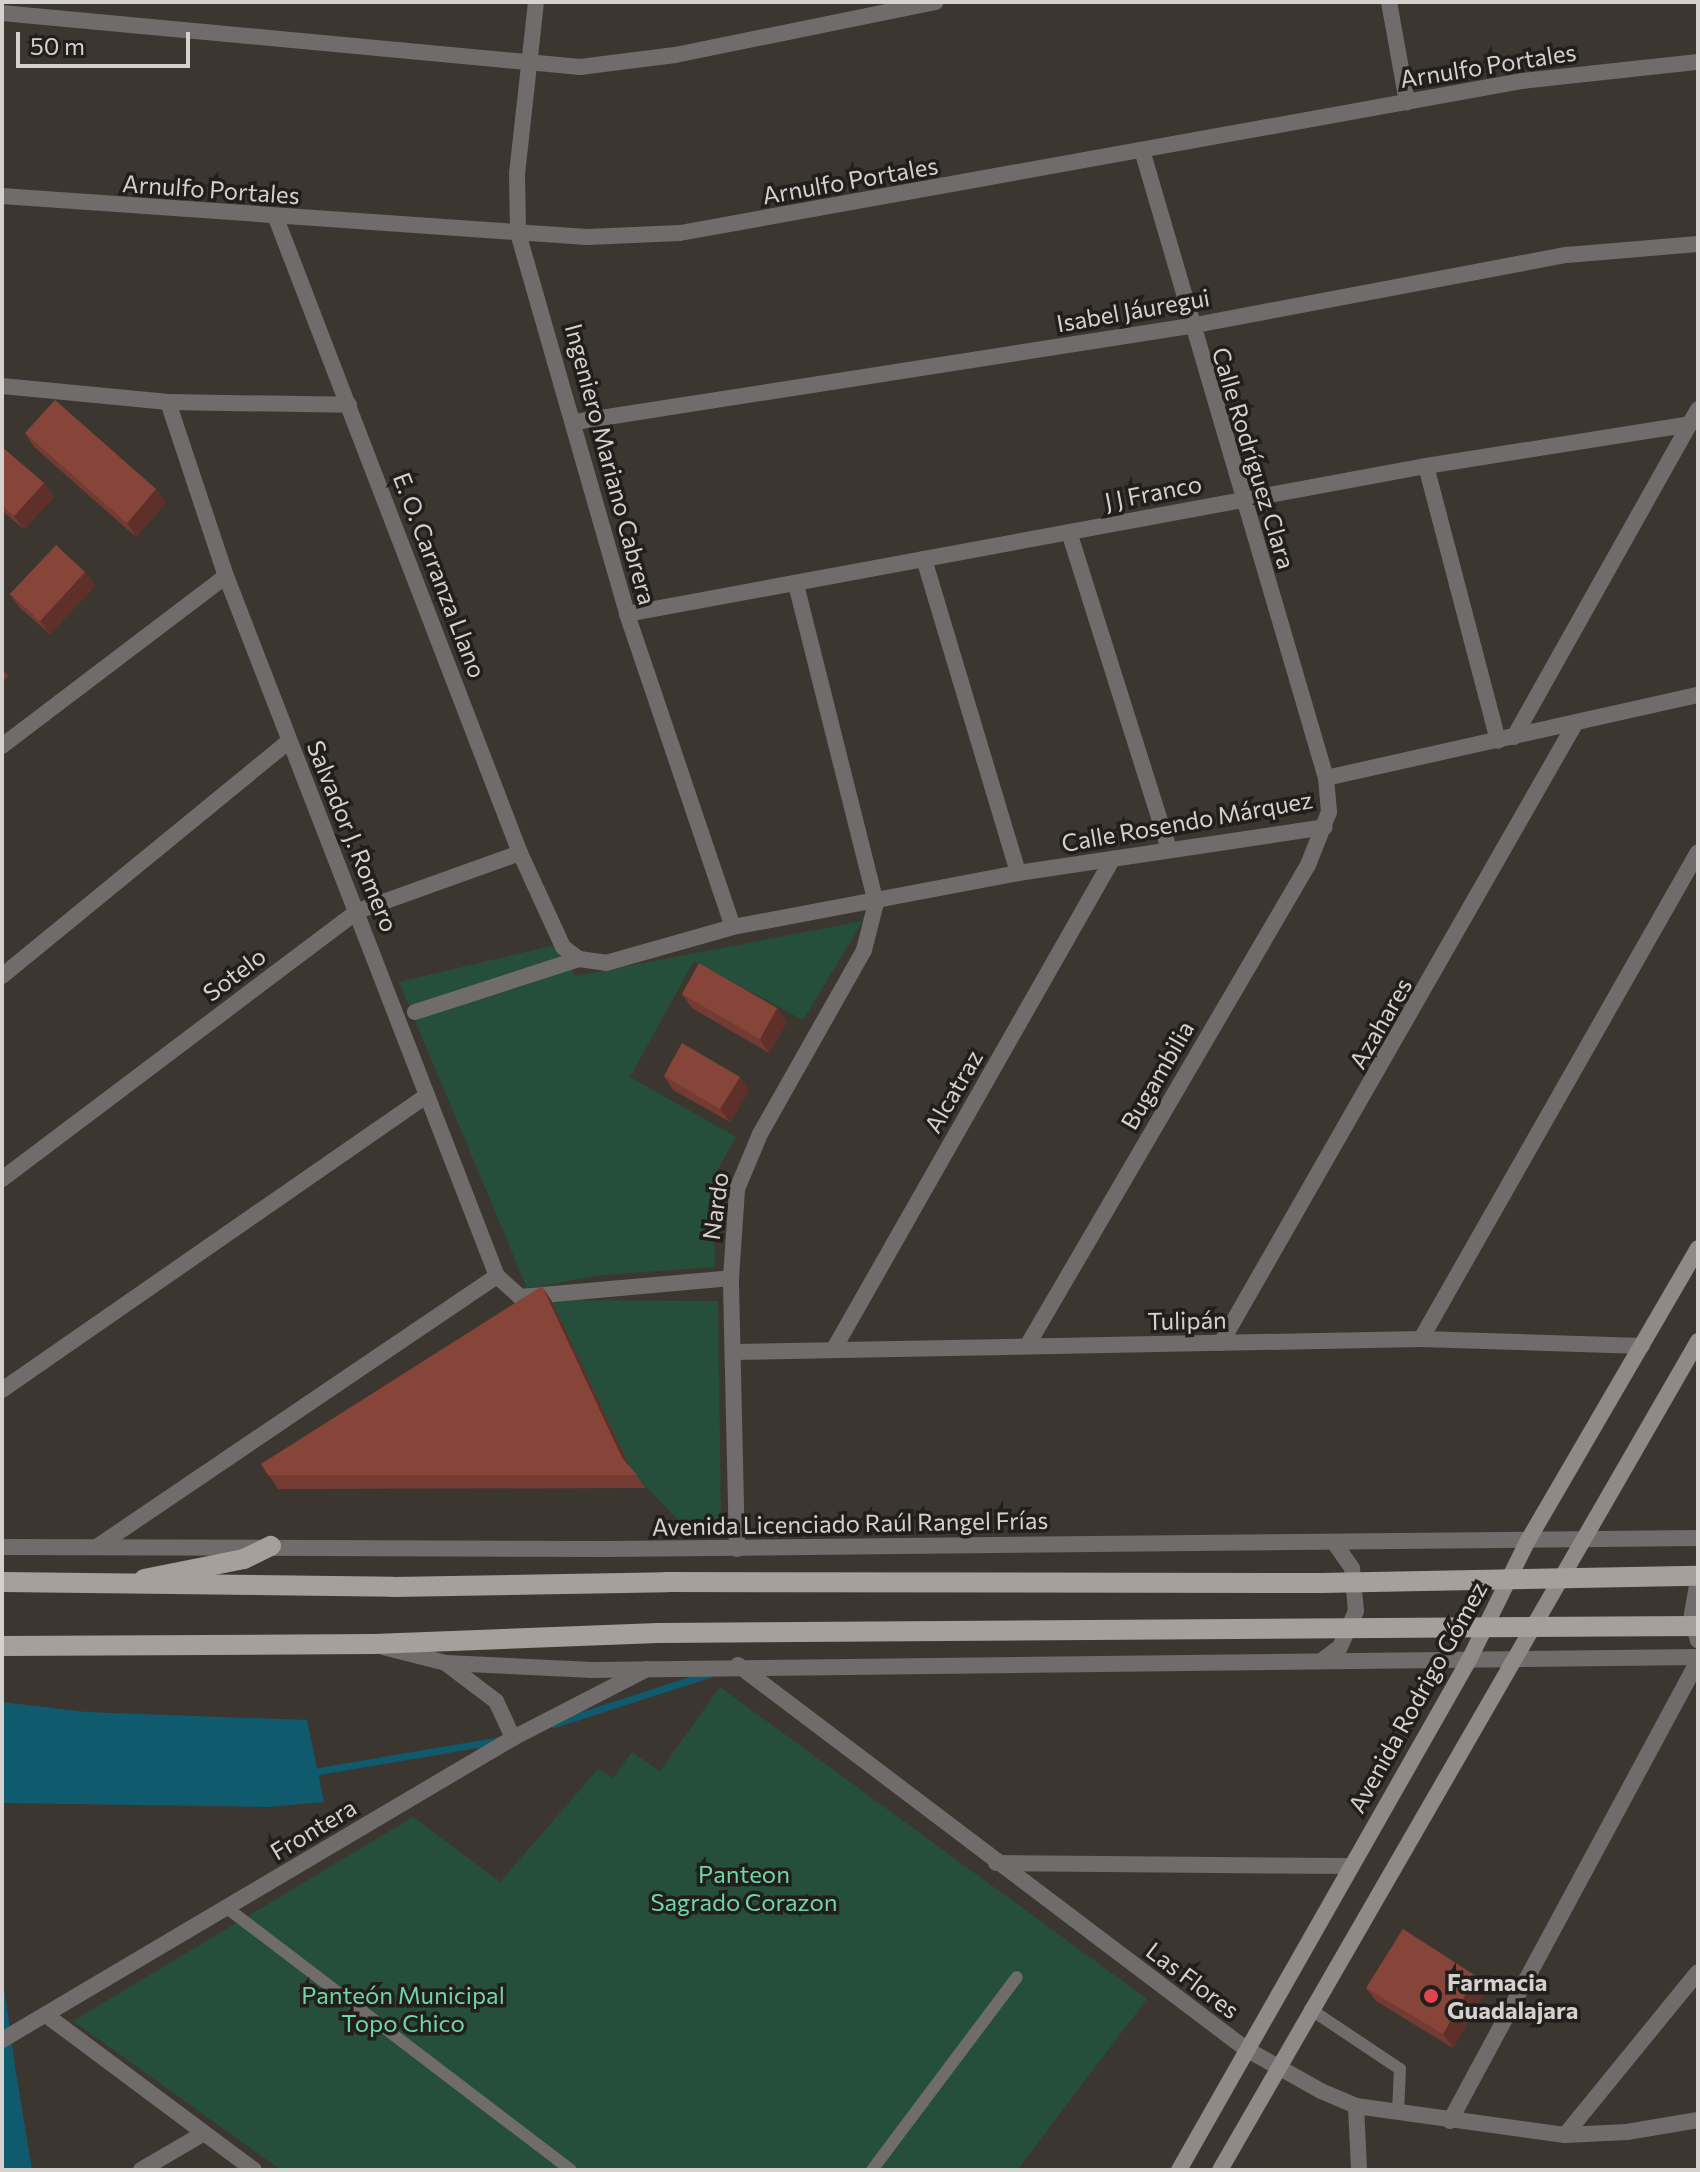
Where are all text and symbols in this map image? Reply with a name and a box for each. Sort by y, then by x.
scale bar [20,16,194,66]
text: 50 m [30,31,85,60]
street label: Arnulfo Portales [1398,37,1578,93]
street label: Arnulfo Portales [760,150,940,210]
street label: Arnulfo Portales [121,168,301,210]
street label: Isabel Jáuregui [1054,282,1212,338]
street label: Ingeniero Mariano Cabrera [560,320,662,608]
street label: Calle Rodríguez Clara [1207,344,1301,572]
street label: E. O. Carranza Llano [388,468,492,682]
street label: J J Franco [1102,468,1204,516]
street label: Salvador J. Romero [301,736,405,936]
street label: Calle Rosendo Márquez [1059,785,1315,857]
street label: Sotelo [197,941,271,1007]
street label: Azahares [1343,972,1417,1074]
street label: Bugambilia [1114,1016,1200,1134]
street label: Alcatraz [918,1045,988,1137]
street label: Nardo [696,1170,734,1242]
street label: Tulipán [1147,1305,1227,1335]
street label: Avenida Licenciado Raúl Rangel Frías [652,1505,1048,1541]
street label: Avenida Rodrigo Gómez [1341,1577,1493,1817]
street label: Frontera [265,1792,361,1866]
park label: Panteon Sagrado Corazon [651,1860,837,1916]
street label: Las Flores [1141,1936,1245,2024]
place label: Farmacia Guadalajara [1447,1968,1578,2024]
park label: Panteón Municipal Topo Chico [301,1981,505,2037]
marker: Farmacia Guadalajara [1422,1987,1440,2005]

